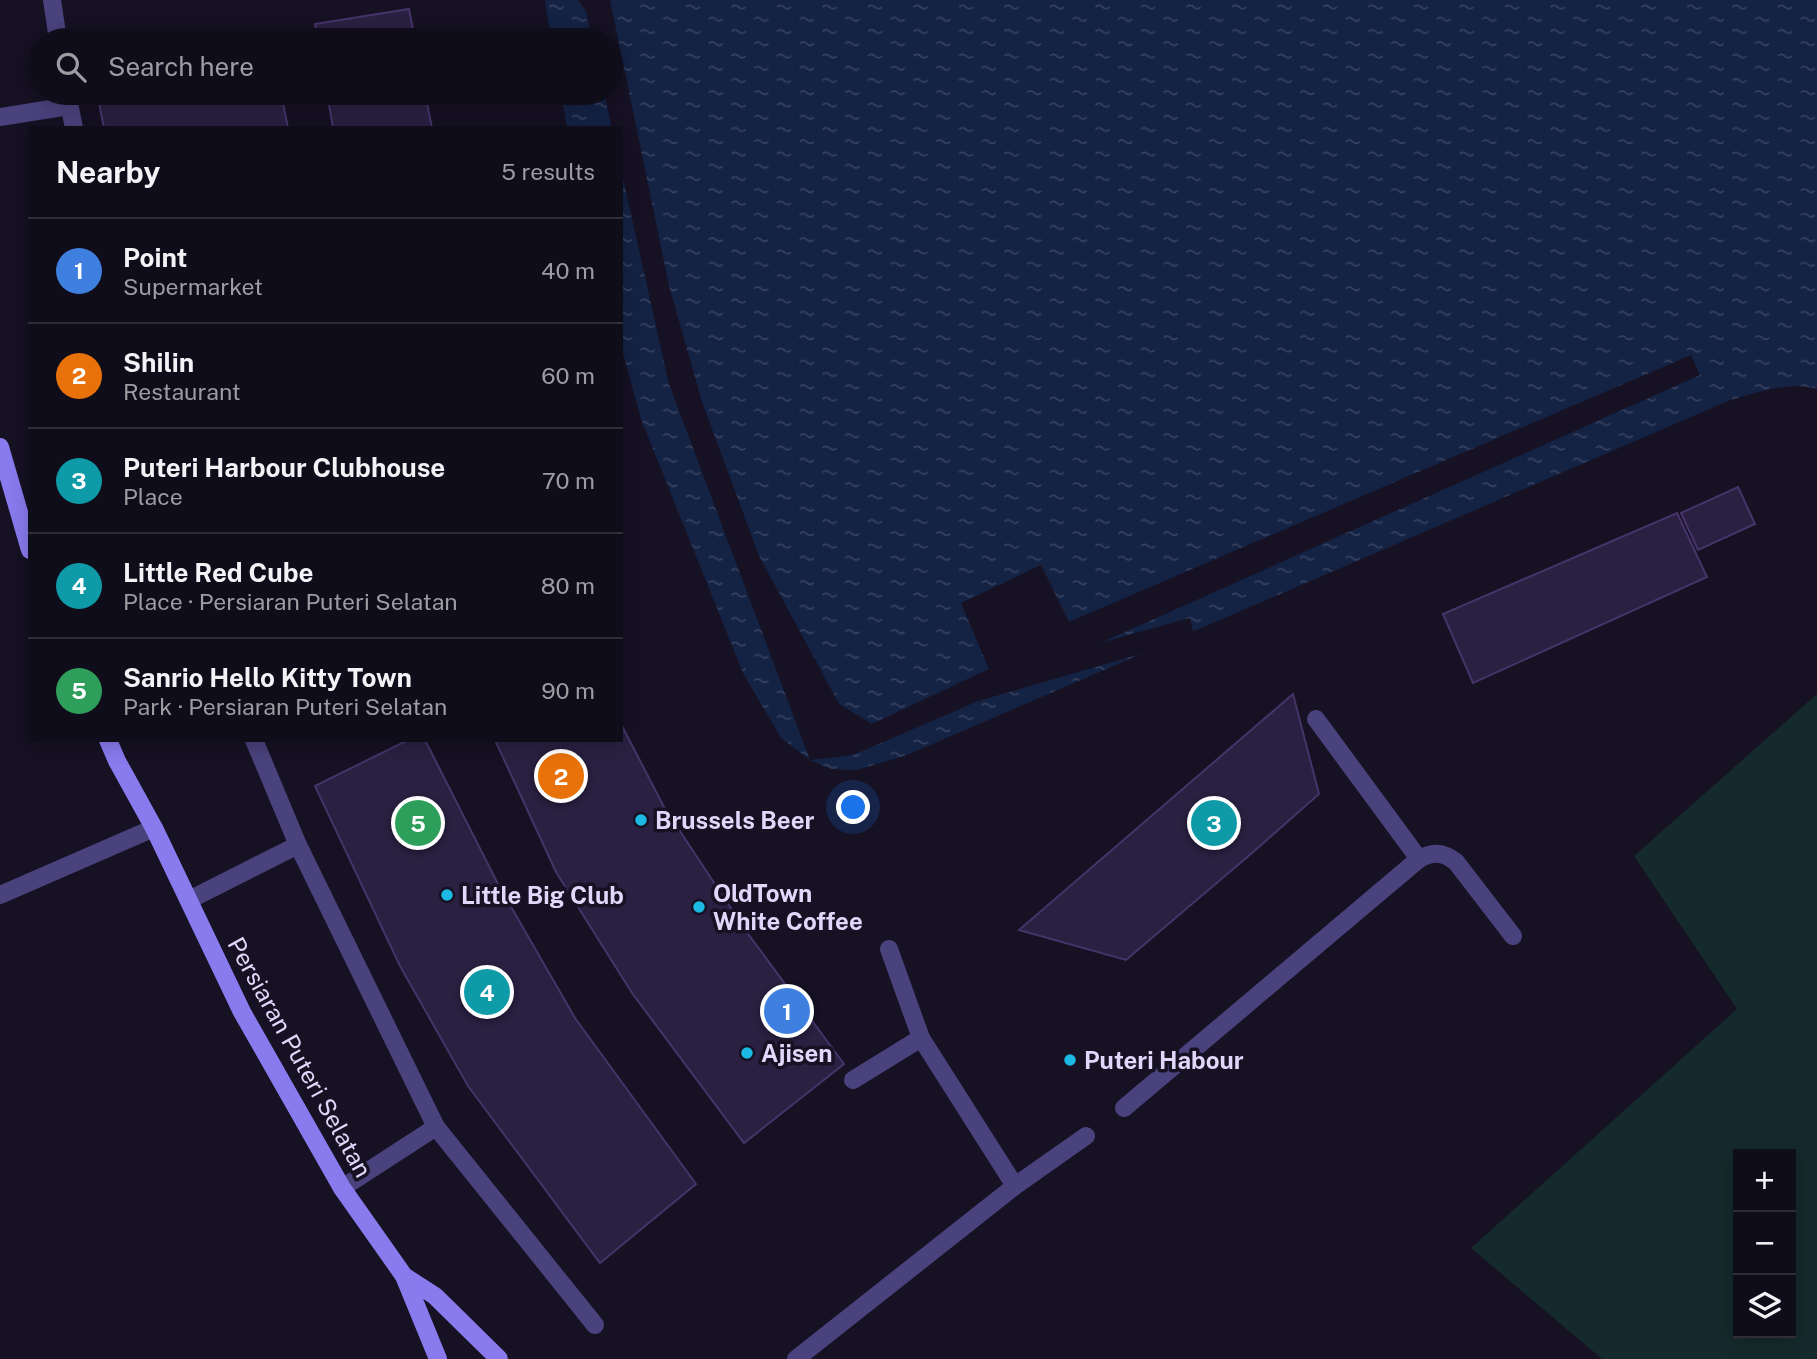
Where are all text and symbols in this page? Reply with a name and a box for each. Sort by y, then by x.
search box [28,28,623,105]
icon: search [52,48,90,86]
text: Search here [108,51,254,82]
text: Nearby [56,154,160,190]
text: 5 results [501,158,595,185]
text: Point [123,242,187,273]
text: 1 [74,257,84,284]
text: 40 m [541,257,595,284]
text: Supermarket [123,273,263,300]
text: Shilin [123,347,194,378]
text: 2 [72,362,86,389]
text: 60 m [541,362,595,389]
text: Restaurant [123,378,241,405]
text: Puteri Harbour Clubhouse [123,452,445,483]
text: 3 [71,467,87,494]
text: 70 m [542,467,595,494]
text: Place [123,483,183,510]
text: Little Red Cube [123,557,314,588]
text: 4 [71,572,87,599]
text: 80 m [541,572,595,599]
text: Place · Persiaran Puteri Selatan [123,588,458,615]
text: Sanrio Hello Kitty Town [123,662,412,693]
text: 5 [71,677,87,704]
text: 90 m [541,677,595,704]
text: Park · Persiaran Puteri Selatan [123,693,447,720]
pin: 2 [538,750,584,802]
your location [836,790,870,824]
pin: 5 [395,797,441,849]
pin: 3 [1191,797,1237,849]
place label: Brussels Beer [655,806,814,834]
marker: Brussels Beer [633,812,649,828]
place label: OldTown White Coffee [713,879,863,935]
place label: Little Big Club [461,881,624,909]
marker: Little Big Club [439,887,455,903]
marker: OldTown White Coffee [691,899,707,915]
street label: Persiaran Puteri Selatan [222,932,378,1182]
pin: 4 [464,966,510,1018]
pin: 1 [764,985,810,1037]
place label: Ajisen [761,1039,833,1067]
marker: Ajisen [739,1045,755,1061]
place label: Puteri Habour [1084,1046,1244,1074]
marker: Puteri Habour [1062,1052,1078,1068]
map controls [1733,1149,1796,1338]
button: + [1733,1149,1796,1212]
button: − [1733,1212,1796,1275]
button: layers [1733,1275,1796,1338]

